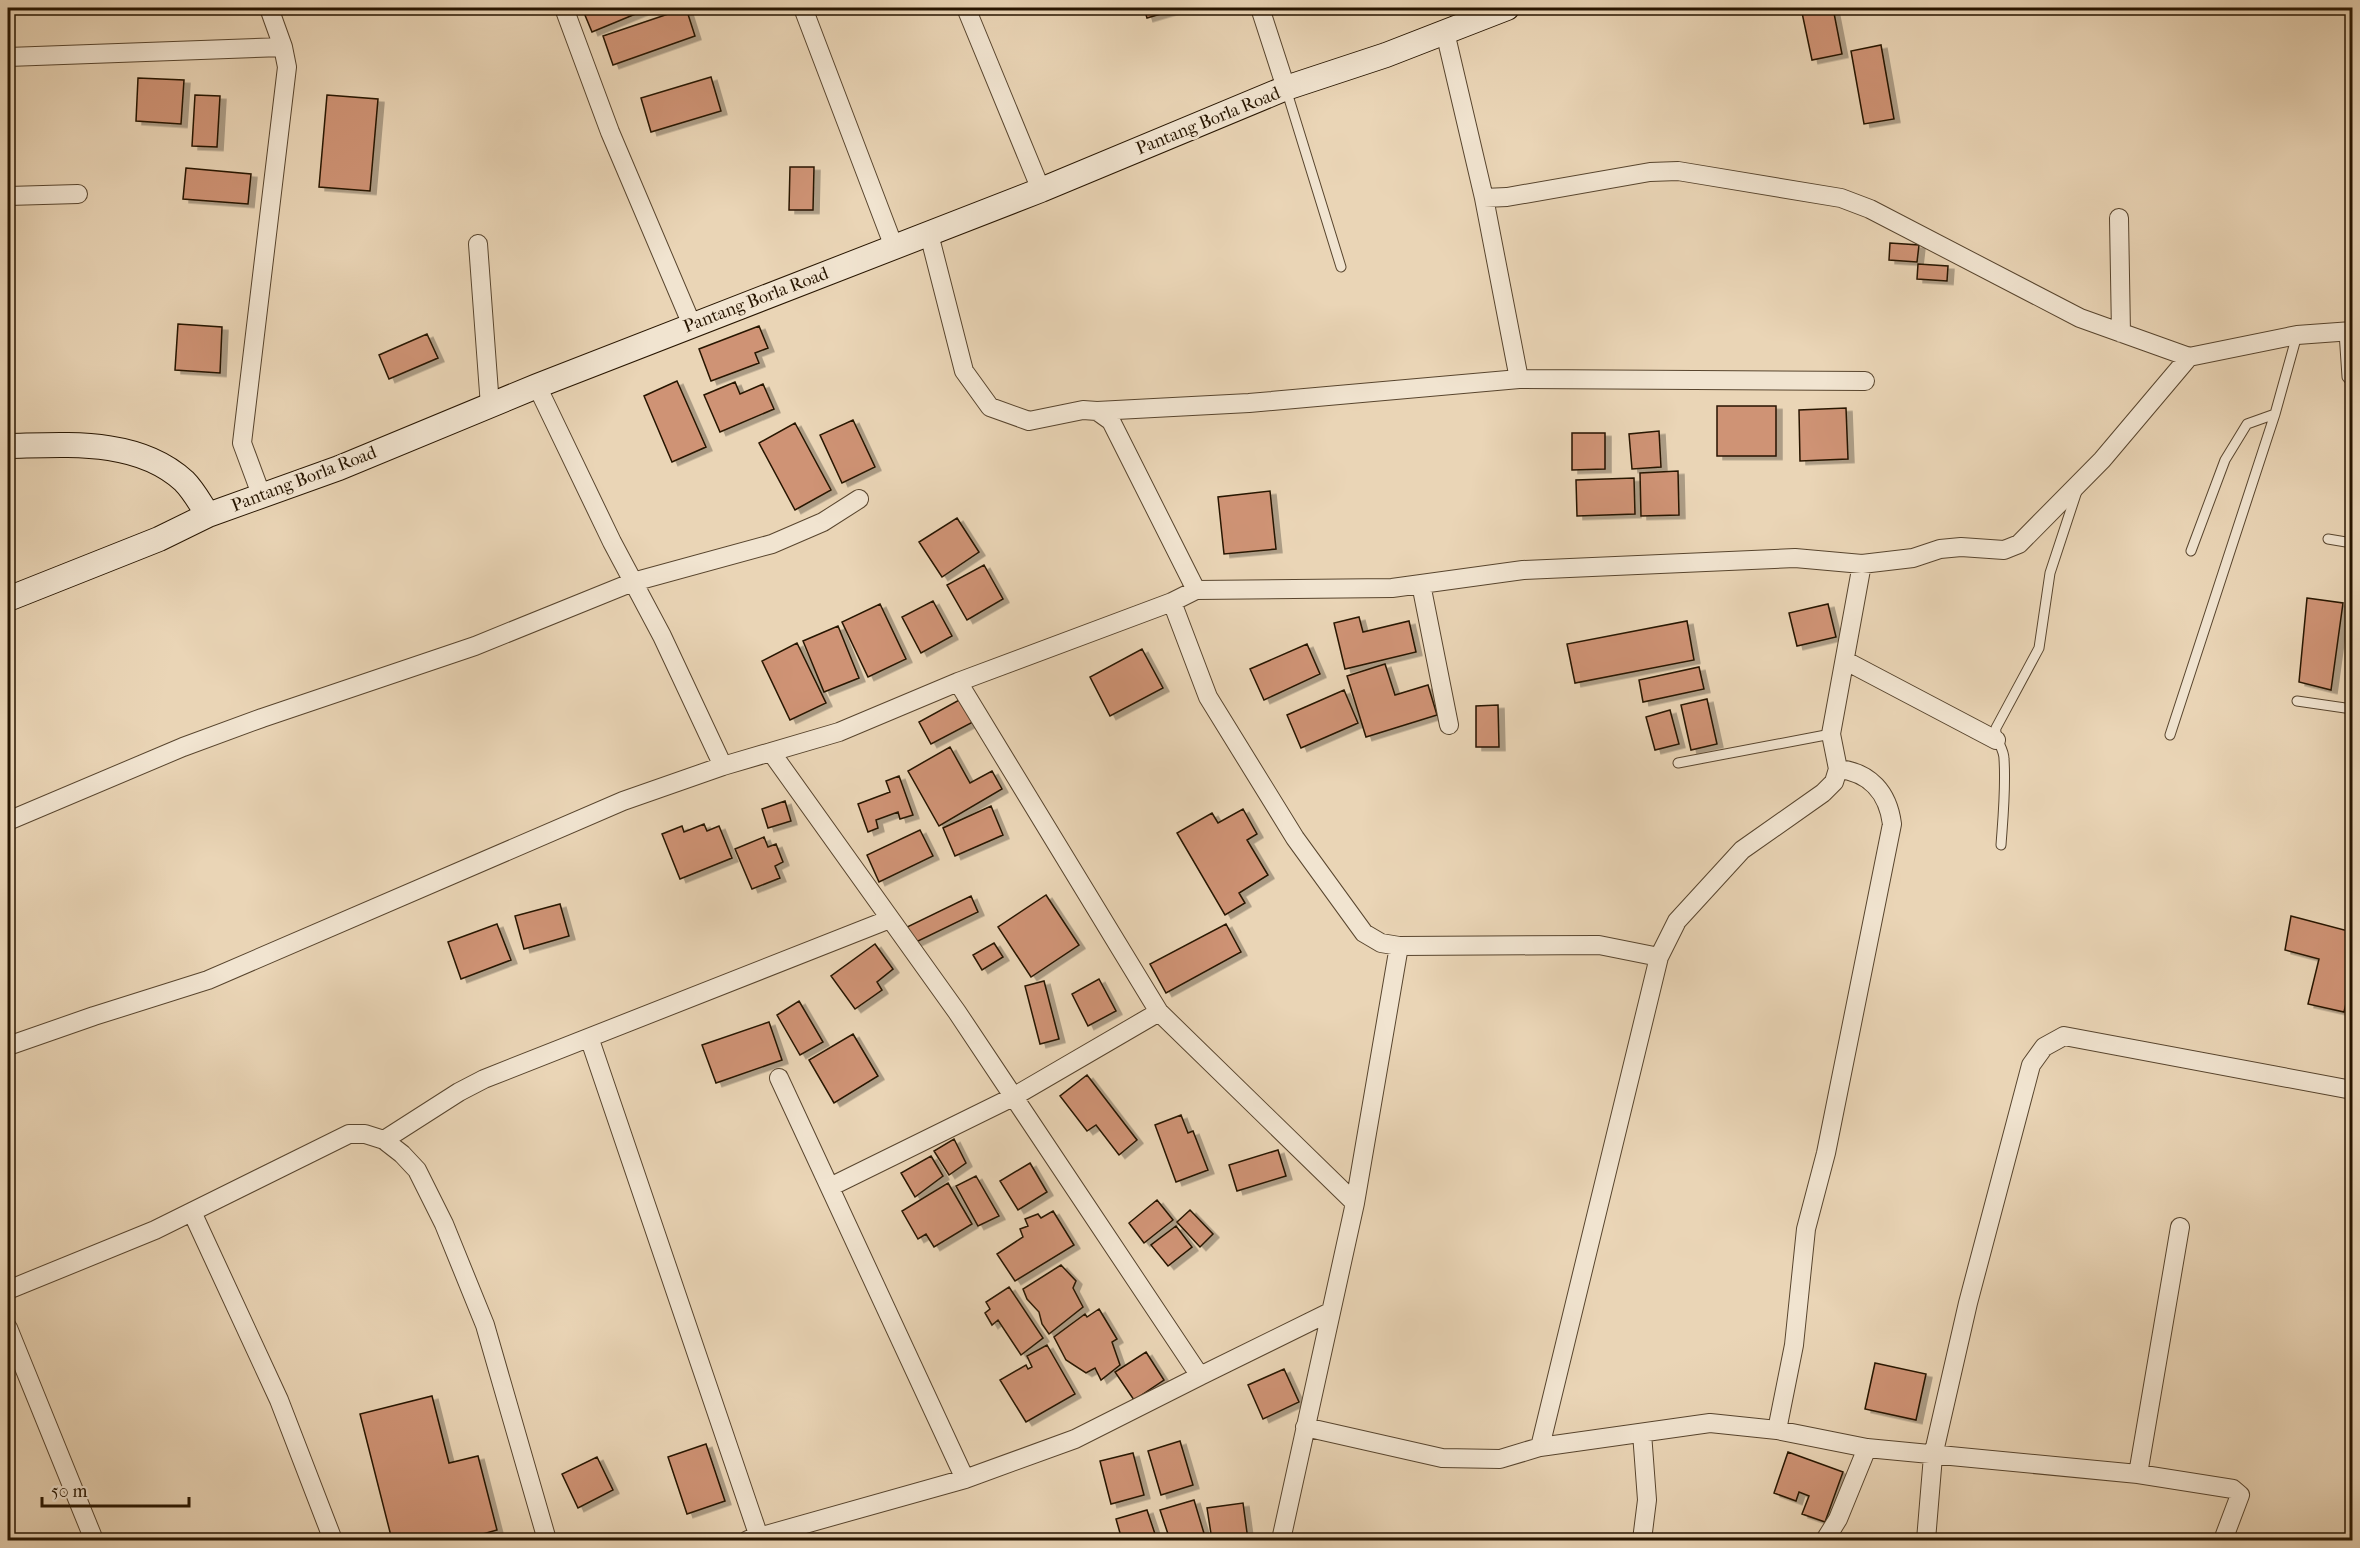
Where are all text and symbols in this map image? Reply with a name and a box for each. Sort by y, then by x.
street label: Pantang Borla Road [1133,82,1283,159]
street label: Pantang Borla Road [681,263,832,337]
street label: Pantang Borla Road [229,442,380,516]
scale bar [42,1470,189,1508]
text: 50 m [51,1481,88,1502]

